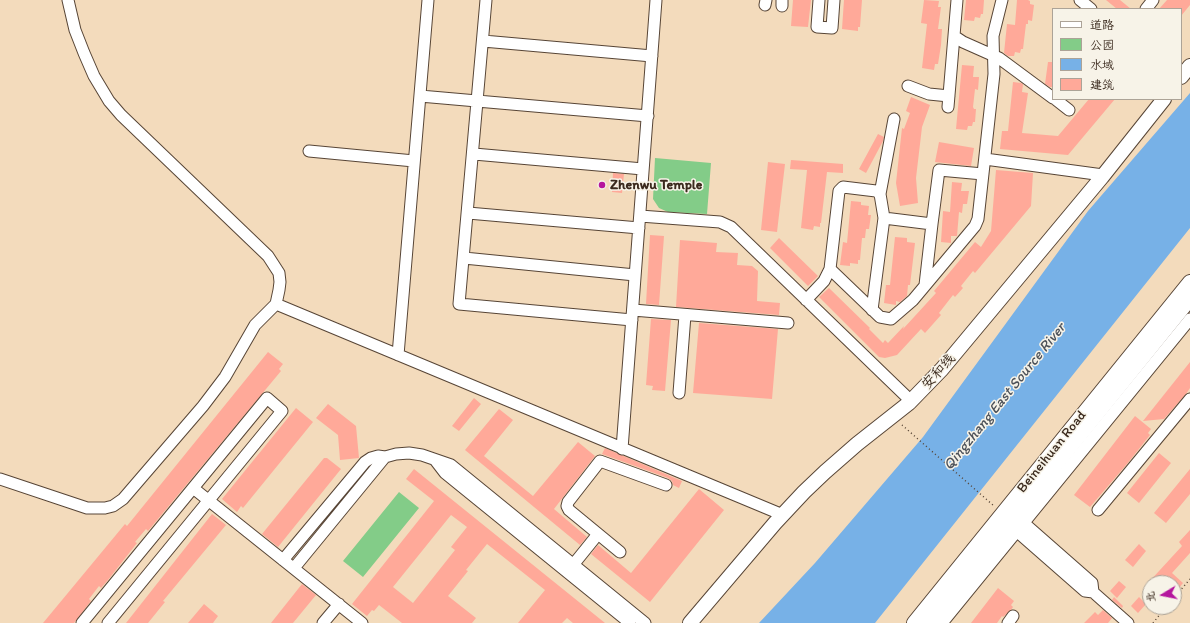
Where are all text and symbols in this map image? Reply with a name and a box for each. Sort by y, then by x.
legend [1052,8,1182,100]
text: 道路 [1090,18,1114,32]
text: 公园 [1090,38,1114,52]
text: 水域 [1090,58,1114,72]
text: 建筑 [1090,78,1114,92]
place label: Zhenwu Temple [610,177,702,193]
marker: Zhenwu Temple [597,180,607,190]
water label: Qingzhang East Source River [940,320,1070,474]
street label: 安和线 [919,351,959,393]
street label: Beineihuan Road [1014,408,1090,496]
north arrow [1142,575,1182,615]
text: 北 [1143,590,1158,604]

